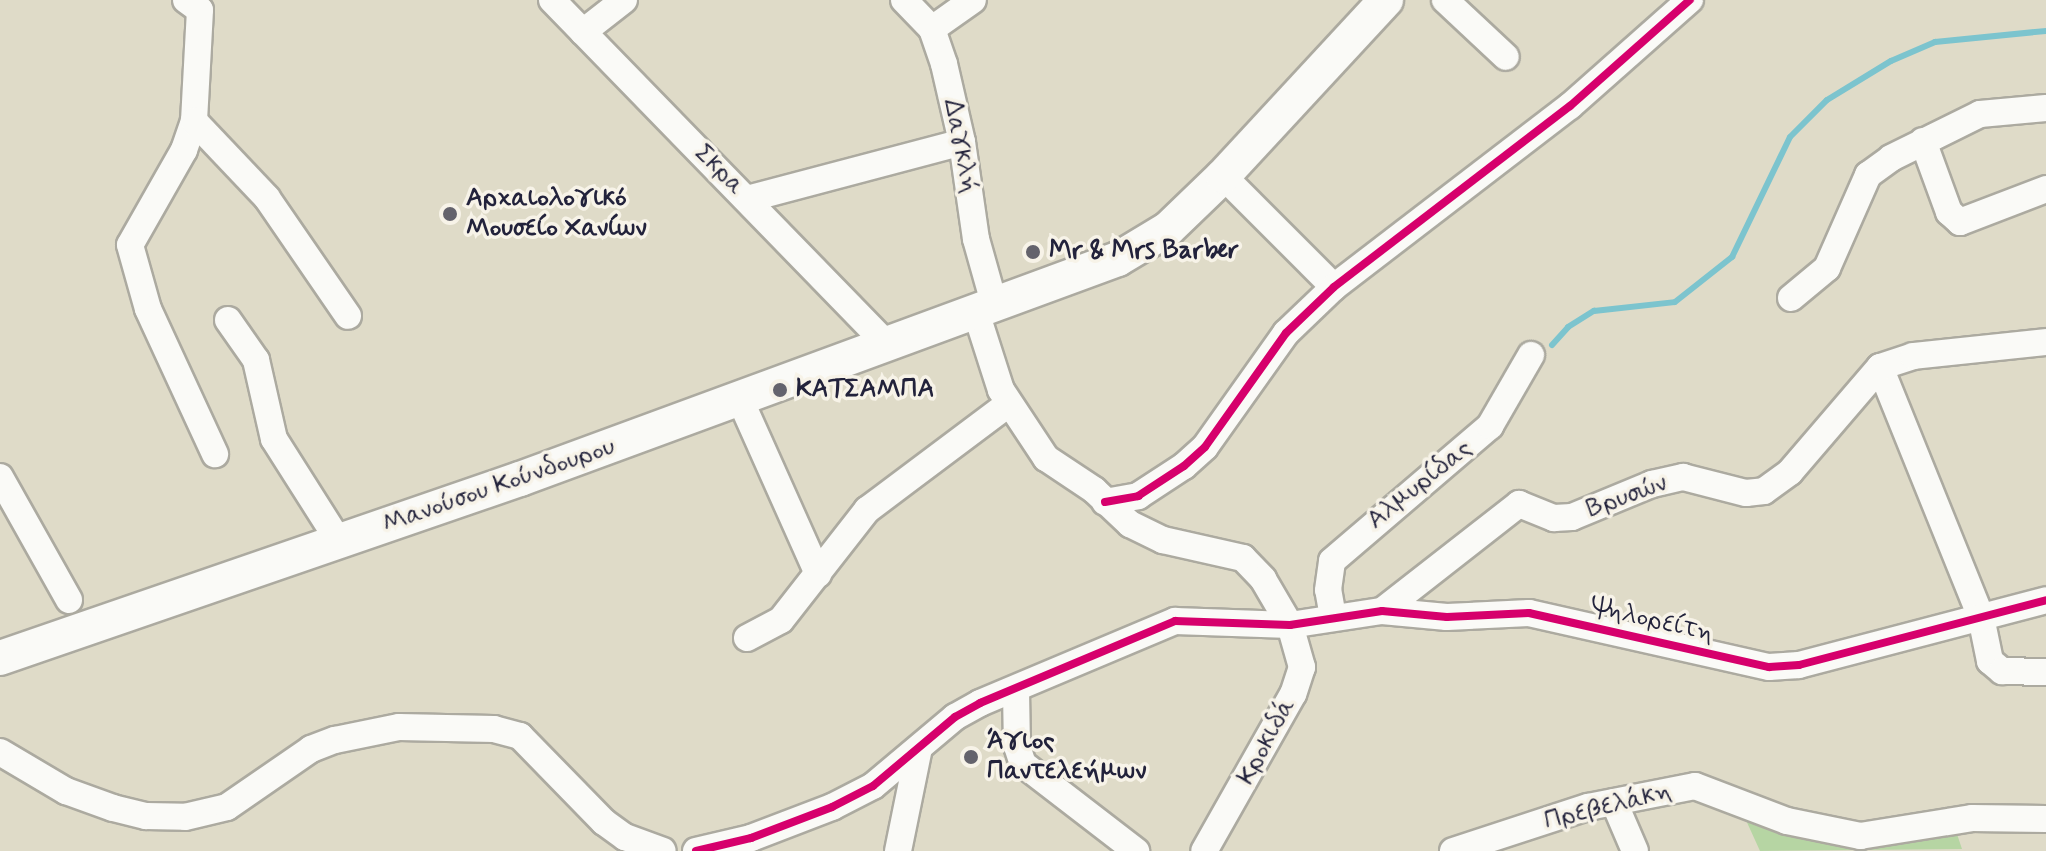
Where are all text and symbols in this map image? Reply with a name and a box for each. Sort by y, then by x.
street label: Δαγκλή [936,96,984,196]
street label: Σκρα [687,138,751,202]
place label: Αρχαιολογικό Μουσείο Χανίων [466,183,647,244]
marker: Αρχαιολογικό Μουσείο Χανίων [441,205,459,223]
place label: Mr & Mrs Barber [1049,236,1239,268]
marker: Mr & Mrs Barber [1024,243,1042,261]
place label: ΚΑΤΣΑΜΠΑ [796,374,934,406]
marker: ΚΑΤΣΑΜΠΑ [771,381,789,399]
street label: Μανούσου Κούνδουρου [379,432,619,540]
street label: Αλμυρίδας [1361,433,1479,537]
street label: Βρυσών [1583,468,1671,526]
street label: Ψηλορείτη [1588,592,1716,650]
street label: Κροκιδά [1231,694,1303,790]
place label: Άγιος Παντελεήμων [987,726,1146,788]
marker: Άγιος Παντελεήμων [962,748,980,766]
street label: Πρεβελάκη [1541,776,1675,838]

